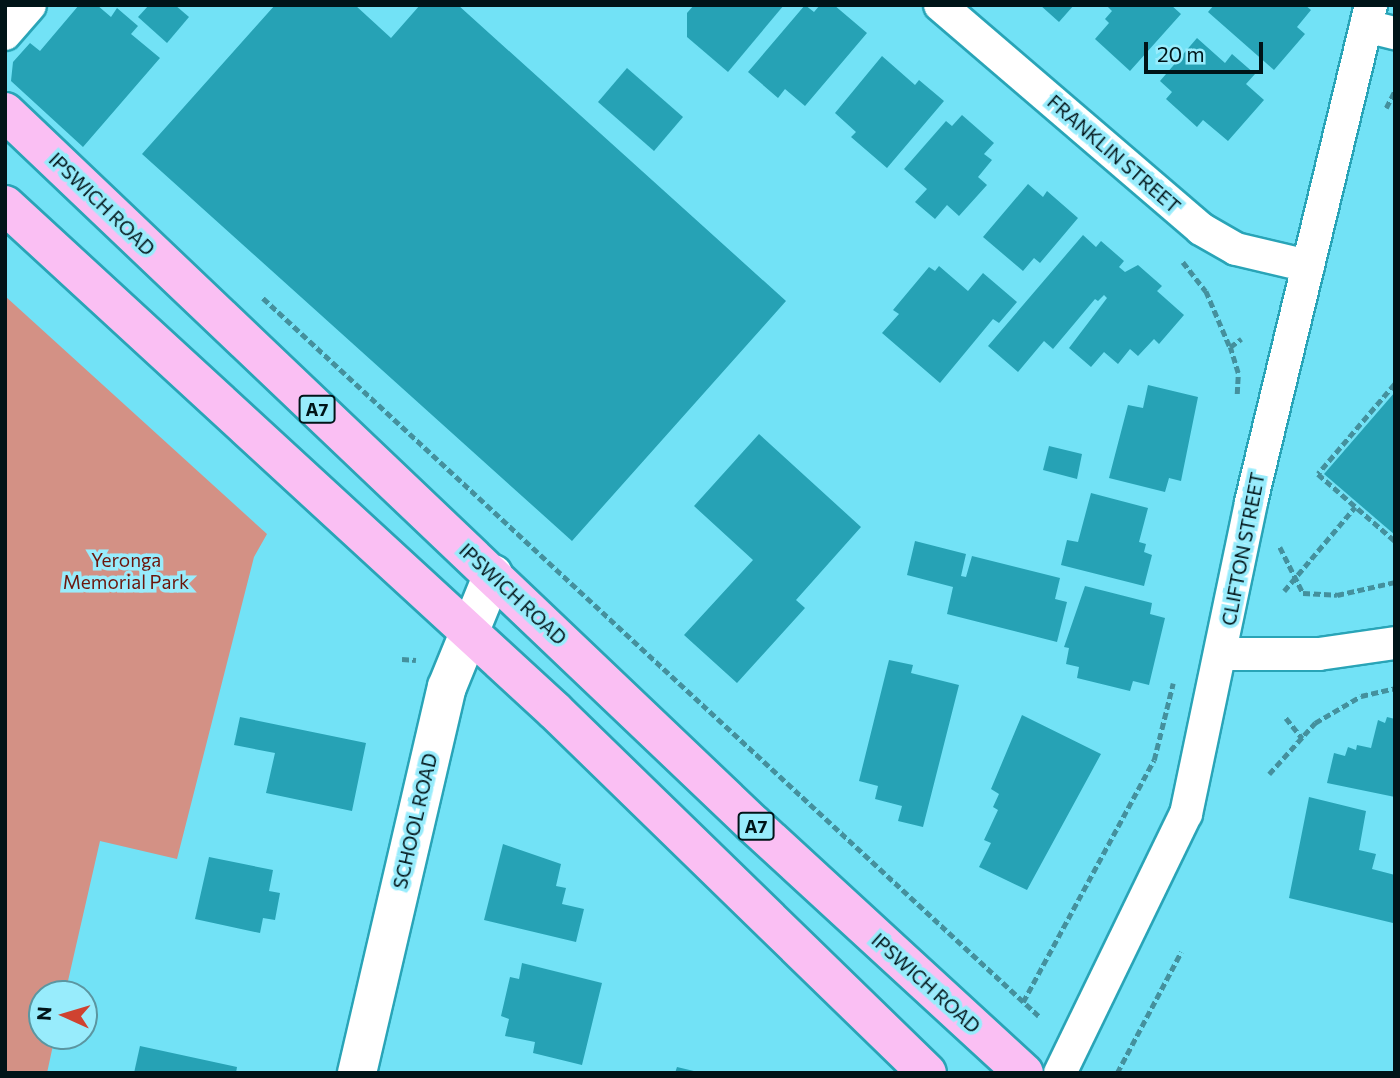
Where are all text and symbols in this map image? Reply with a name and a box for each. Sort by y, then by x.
scale bar [1148,28,1267,72]
text: 20 m [1157,41,1205,66]
street label: FRANKLIN STREET [1043,90,1185,218]
street label: IPSWICH ROAD [44,148,160,260]
road number: A7 [298,394,336,424]
street label: CLIFTON STREET [1217,470,1269,628]
street label: IPSWICH ROAD [455,539,571,649]
park label: Yeronga Memorial Park [63,549,189,593]
street label: SCHOOL ROAD [388,751,442,891]
road number: A7 [737,812,775,840]
street label: IPSWICH ROAD [867,928,985,1038]
north arrow [28,980,98,1050]
text: N [32,1006,56,1022]

